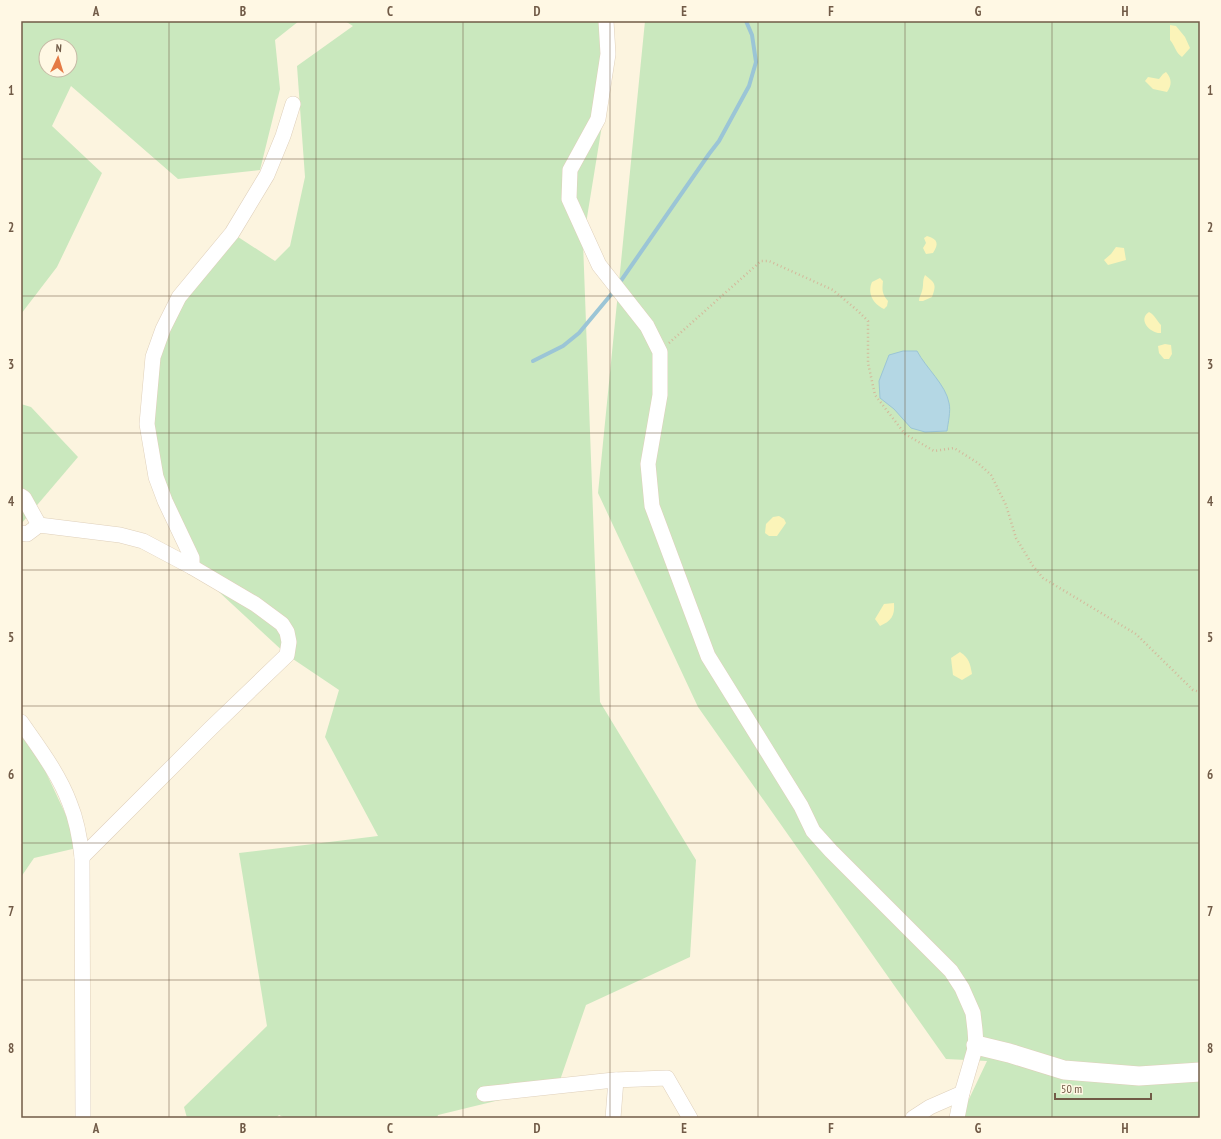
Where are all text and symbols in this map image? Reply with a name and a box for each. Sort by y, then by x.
text: A [92,3,100,20]
text: B [240,3,246,20]
text: C [387,3,393,20]
text: D [534,3,541,20]
text: E [681,3,687,20]
text: F [828,3,834,20]
text: G [975,3,982,20]
text: H [1122,3,1129,20]
north arrow [38,38,78,78]
text: N [55,41,62,55]
text: 1 [8,82,14,99]
text: 1 [1207,82,1213,99]
text: 2 [8,219,14,236]
text: 2 [1207,219,1213,236]
text: 3 [8,356,14,373]
text: 3 [1207,356,1213,373]
text: 4 [8,493,15,510]
text: 4 [1207,493,1214,510]
text: 5 [8,629,14,646]
text: 5 [1207,629,1213,646]
text: 6 [8,766,14,783]
text: 6 [1207,766,1213,783]
text: 7 [8,903,14,920]
text: 7 [1207,903,1213,920]
text: 8 [8,1040,14,1057]
text: 8 [1207,1040,1213,1057]
scale bar [1055,1075,1151,1101]
text: 50 m [1061,1081,1082,1096]
text: A [92,1120,100,1137]
text: B [240,1120,246,1137]
text: C [387,1120,393,1137]
text: D [534,1120,541,1137]
text: E [681,1120,687,1137]
text: F [828,1120,834,1137]
text: G [975,1120,982,1137]
text: H [1122,1120,1129,1137]

